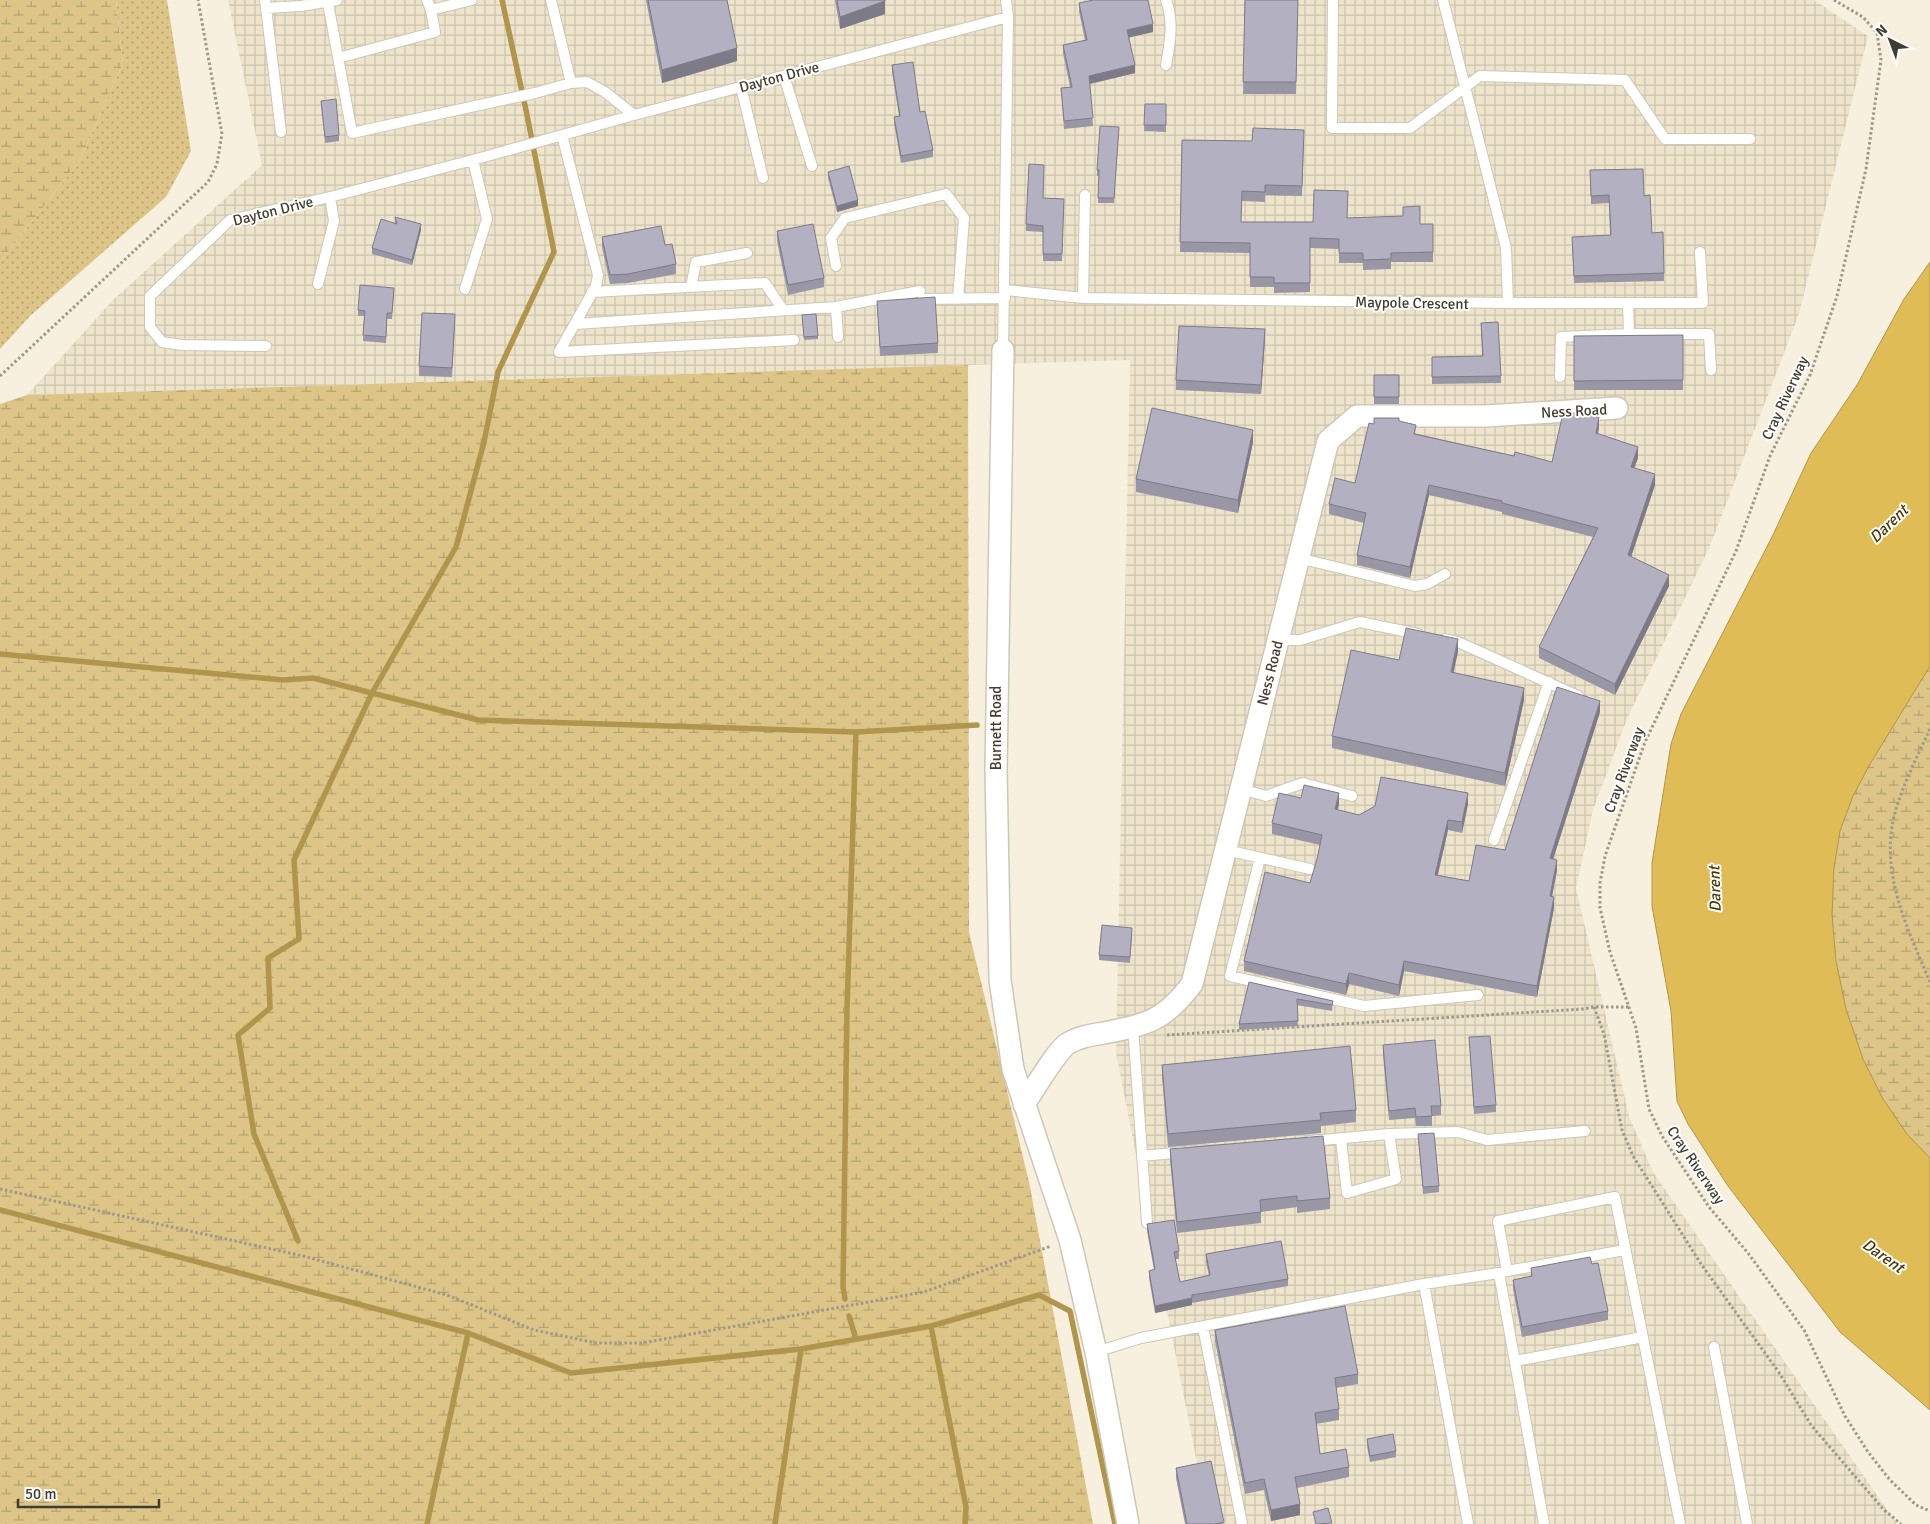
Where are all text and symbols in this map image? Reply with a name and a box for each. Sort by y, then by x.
north arrow [1865,15,1915,65]
text: N [1872,21,1891,40]
street label: Dayton Drive [737,58,821,96]
street label: Dayton Drive [231,192,315,230]
street label: Maypole Crescent [1355,293,1469,313]
street label: Cray Riverway [1758,353,1812,443]
street label: Ness Road [1540,400,1608,422]
water label: Darent [1865,499,1914,547]
street label: Ness Road [1253,639,1287,707]
street label: Burnett Road [987,686,1005,770]
street label: Cray Riverway [1600,725,1648,815]
water label: Darent [1704,863,1726,912]
street label: Cray Riverway [1663,1123,1729,1207]
water label: Darent [1858,1235,1910,1279]
scale bar [18,1476,159,1508]
text: 50 m [25,1485,56,1503]

